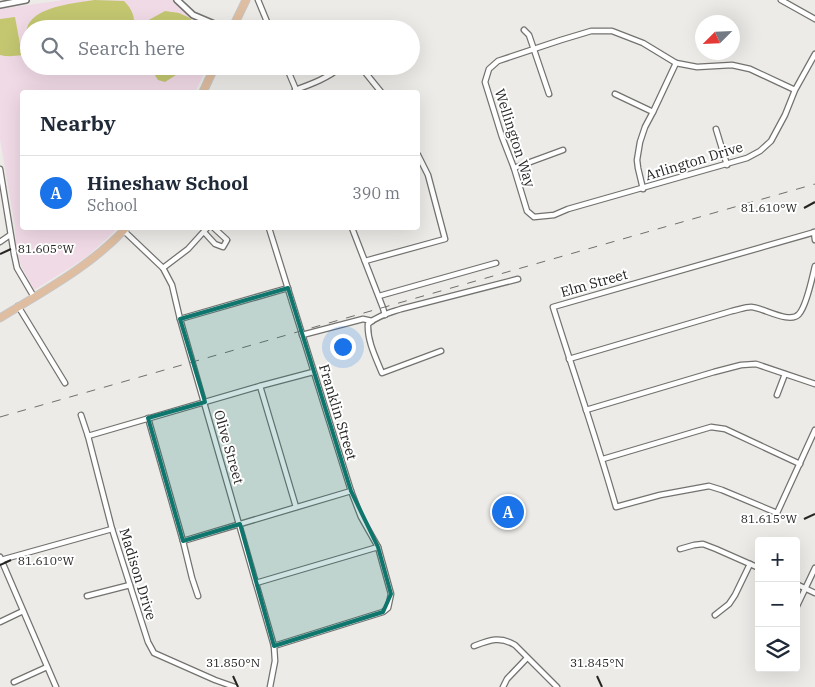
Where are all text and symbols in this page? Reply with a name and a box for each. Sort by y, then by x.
north arrow [695,15,740,60]
search box [20,20,420,75]
icon: search [38,34,66,62]
text: Search here [78,36,185,60]
street label: Wellington Way [491,86,540,190]
text: Nearby [40,109,116,137]
street label: Arlington Drive [643,138,745,184]
text: Hineshaw School [87,171,249,195]
text: A [50,183,62,203]
text: 390 m [352,183,400,203]
text: School [87,195,138,215]
text: 81.610°W [741,200,798,215]
text: 81.605°W [18,241,75,256]
street label: Elm Street [558,265,630,301]
your location [330,334,356,360]
street label: Franklin Street [315,362,361,462]
street label: Olive Street [210,408,248,486]
pin: A [492,493,524,531]
text: 81.615°W [741,511,798,526]
street label: Madison Drive [115,526,161,622]
map controls [755,537,800,672]
button: + [755,537,800,582]
text: 81.610°W [18,553,75,568]
button: − [755,582,800,627]
button: layers [755,627,800,672]
text: 31.850°N [206,655,260,670]
text: 31.845°N [570,655,624,670]

